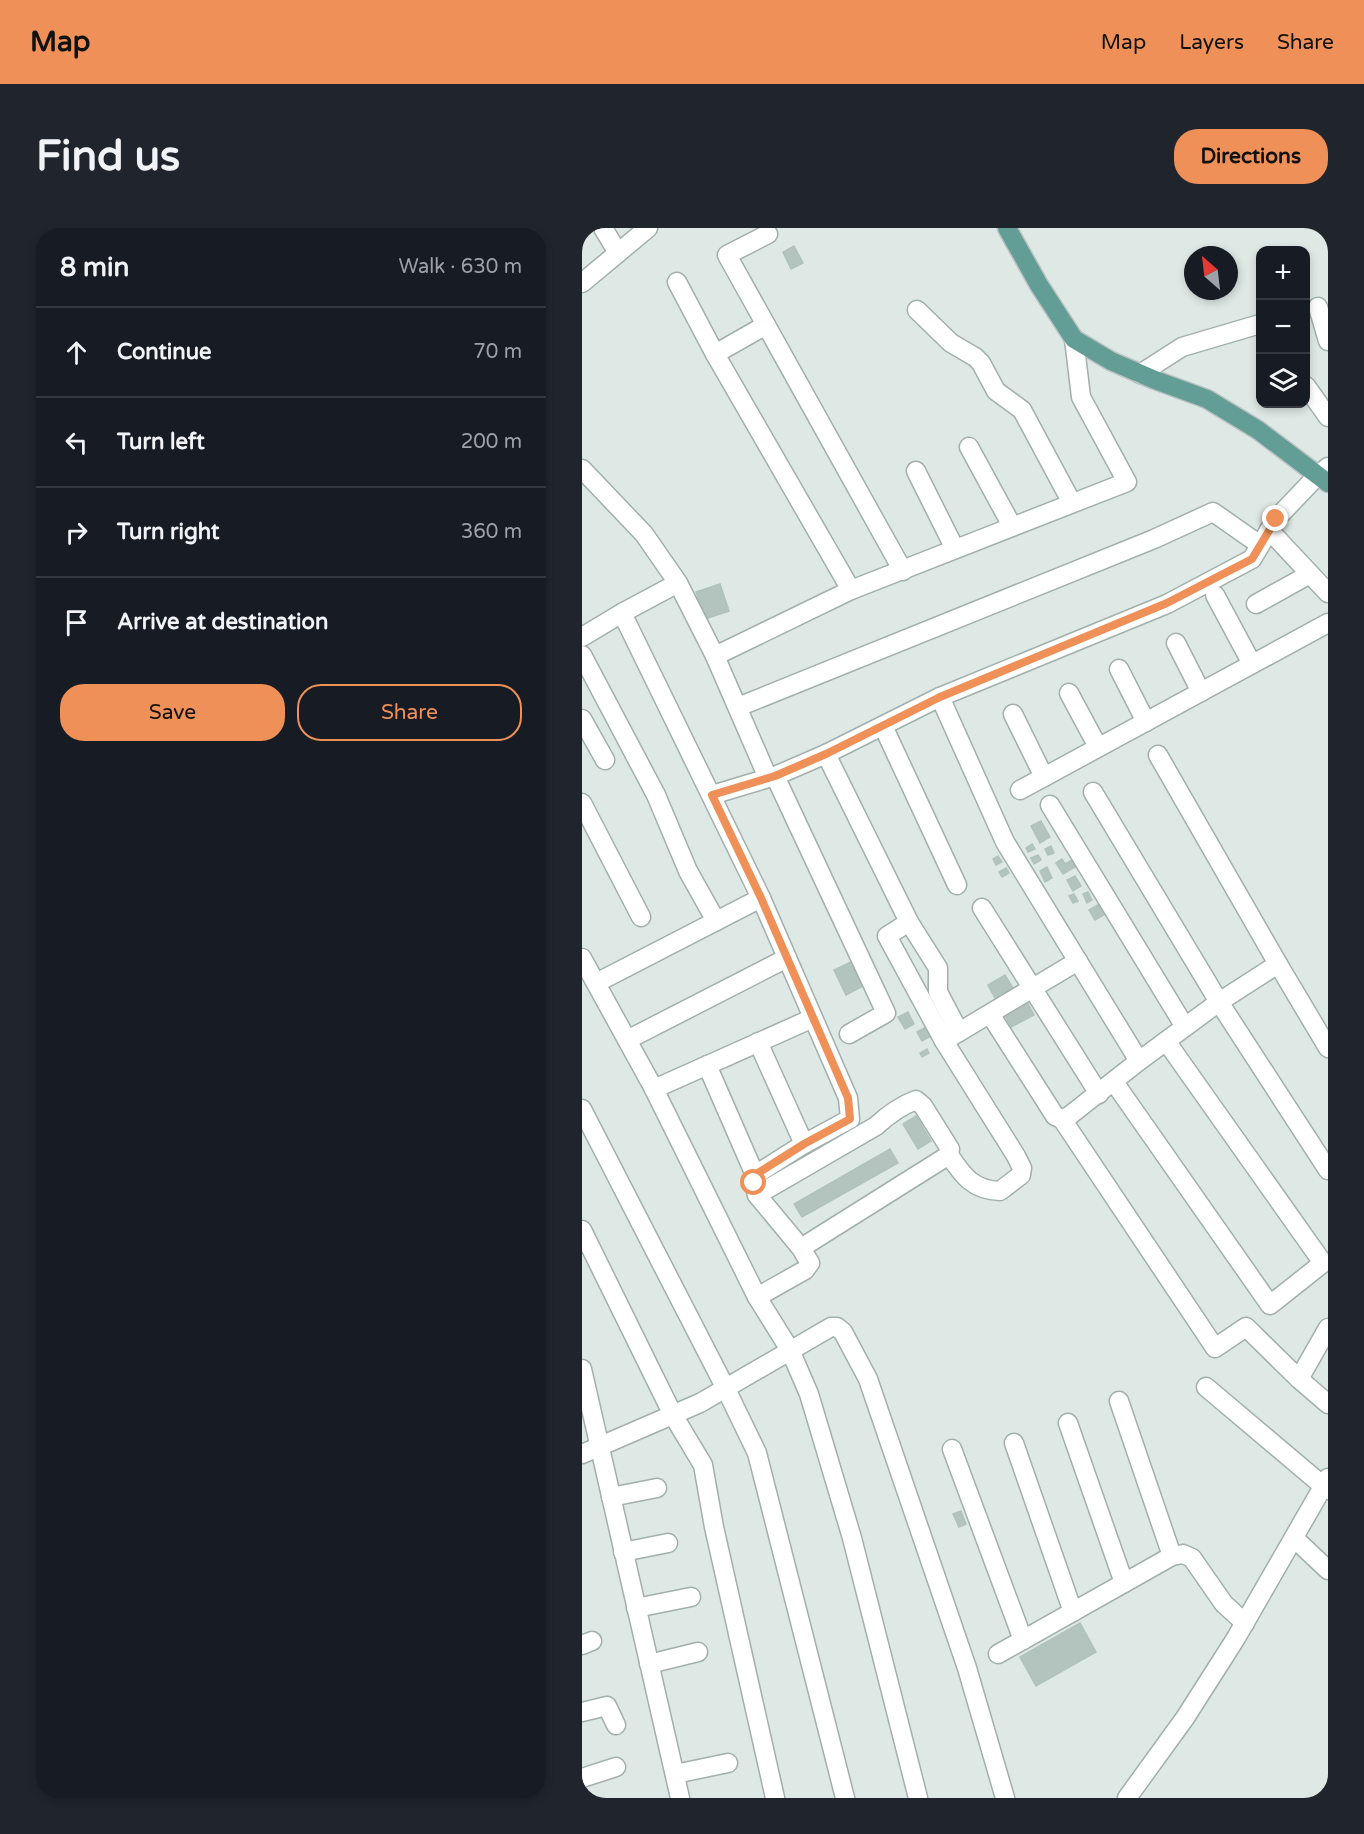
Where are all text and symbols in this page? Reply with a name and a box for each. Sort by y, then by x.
text: Map [30,25,90,59]
text: Map [1101,30,1146,55]
text: Layers [1179,30,1244,55]
text: Share [1277,30,1334,55]
button: Directions [1174,129,1328,184]
text: Find us [36,131,180,182]
north arrow [1184,246,1238,300]
map controls [1256,246,1310,408]
button: + [1256,246,1310,300]
text: 8 min [60,252,129,283]
text: Walk · 630 m [399,255,522,279]
button: − [1256,300,1310,354]
icon: ahead [60,336,93,369]
text: Continue [117,339,212,365]
text: 70 m [473,340,522,364]
button: layers [1256,354,1310,408]
icon: left [60,426,93,459]
text: Turn left [117,429,205,455]
text: 200 m [461,430,522,454]
route end [1262,505,1288,531]
icon: right [60,516,93,549]
text: Turn right [117,519,219,545]
text: 360 m [461,520,522,544]
icon: arrive [60,606,93,639]
text: Arrive at destination [117,609,328,635]
button: Save [60,684,285,741]
button: Share [297,684,522,741]
route start [740,1169,766,1195]

